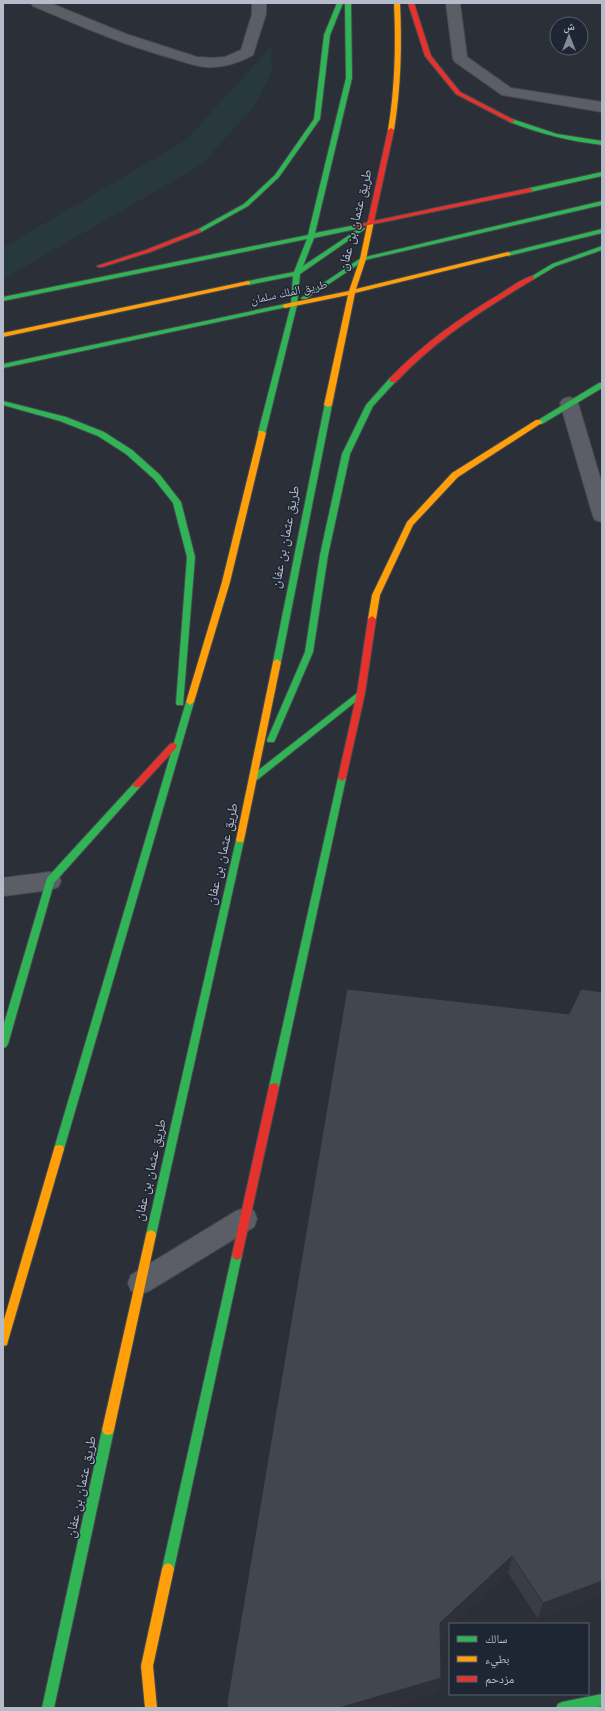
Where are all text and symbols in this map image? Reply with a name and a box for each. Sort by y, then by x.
north arrow [549,16,589,56]
text: ش [563,20,575,34]
street label: طريق عثمان بن عفان [335,167,377,273]
street label: طريق الملك سلمان [249,277,329,309]
street label: طريق عثمان بن عفان [268,484,304,590]
street label: طريق عثمان بن عفان [203,801,243,907]
street label: طريق عثمان بن عفان [131,1117,171,1223]
street label: طريق عثمان بن عفان [63,1434,101,1540]
legend [449,1623,589,1695]
text: سالك [485,1632,507,1648]
text: بطيء [485,1652,509,1669]
text: مزدحم [485,1672,514,1688]

